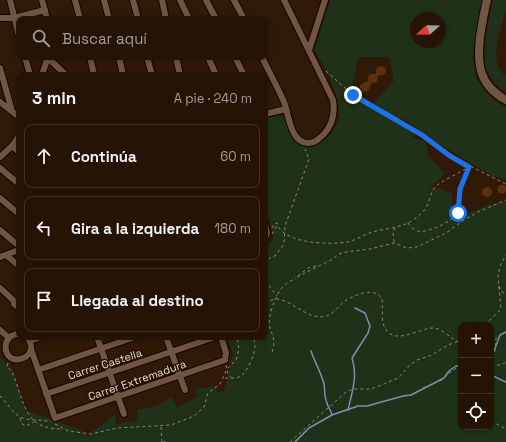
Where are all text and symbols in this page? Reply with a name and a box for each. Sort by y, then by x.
north arrow [410,12,446,48]
search box [16,16,268,60]
icon: search [30,27,52,49]
text: Buscar aquí [62,29,147,48]
route end [344,86,362,104]
text: 3 min [32,87,76,109]
text: A pie · 240 m [174,90,252,107]
icon: ahead [33,145,55,167]
text: Continúa [71,147,137,166]
text: 60 m [220,148,251,165]
route start [449,204,467,222]
icon: left [33,217,55,239]
text: Gira a la izquierda [71,219,199,238]
text: 180 m [215,220,251,237]
icon: arrive [33,289,55,311]
text: Llegada al destino [71,291,204,310]
map controls [458,322,494,430]
button: + [458,322,494,358]
street label: Carrer Castella [66,345,144,383]
street label: Carrer Extremadura [86,356,189,403]
button: − [458,358,494,394]
button: locate [458,394,494,430]

